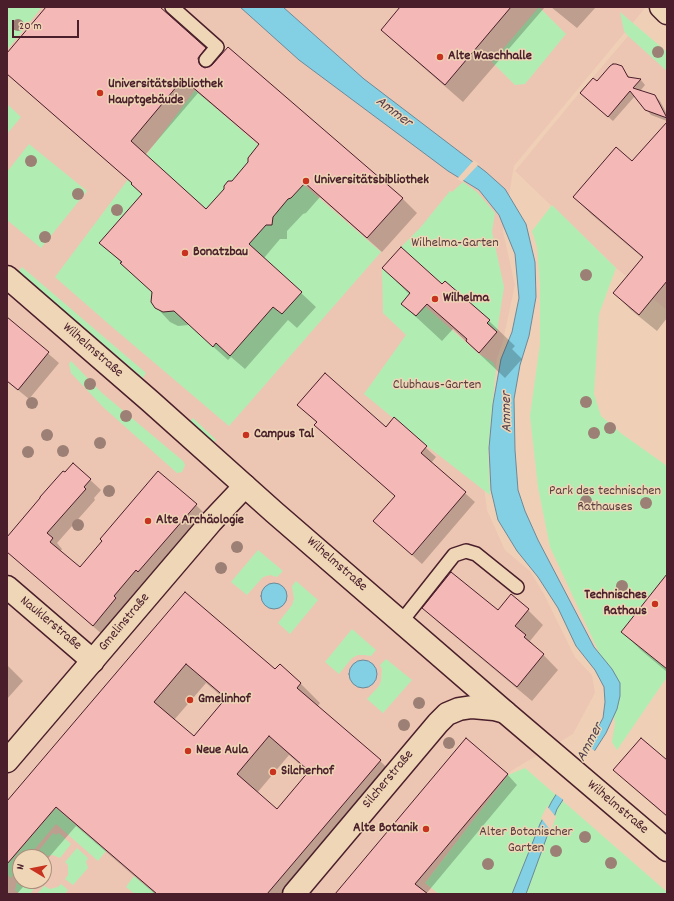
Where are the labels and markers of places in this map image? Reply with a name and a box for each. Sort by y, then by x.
place label: Alte Waschhalle [448,49,532,65]
marker: Alte Waschhalle [435,52,445,62]
place label: Universitätsbibliothek Hauptgebäude [108,77,223,110]
marker: Universitätsbibliothek Hauptgebäude [95,88,105,98]
place label: Universitätsbibliothek [314,173,429,189]
marker: Universitätsbibliothek [301,176,311,186]
place label: Bonatzbau [193,245,248,261]
marker: Bonatzbau [180,248,190,258]
place label: Wilhelma [443,291,489,307]
marker: Wilhelma [430,294,440,304]
place label: Campus Tal [254,427,314,443]
marker: Campus Tal [241,430,251,440]
place label: Alte Archäologie [156,513,244,529]
marker: Alte Archäologie [143,516,153,526]
place label: Technisches Rathaus [584,588,647,620]
marker: Technisches Rathaus [650,599,660,609]
place label: Gmelinhof [198,692,251,708]
marker: Gmelinhof [185,695,195,705]
place label: Neue Aula [196,743,248,759]
marker: Neue Aula [183,746,193,756]
place label: Silcherhof [281,764,334,780]
marker: Silcherhof [268,767,278,777]
place label: Alte Botanik [353,821,418,837]
marker: Alte Botanik [421,824,431,834]

